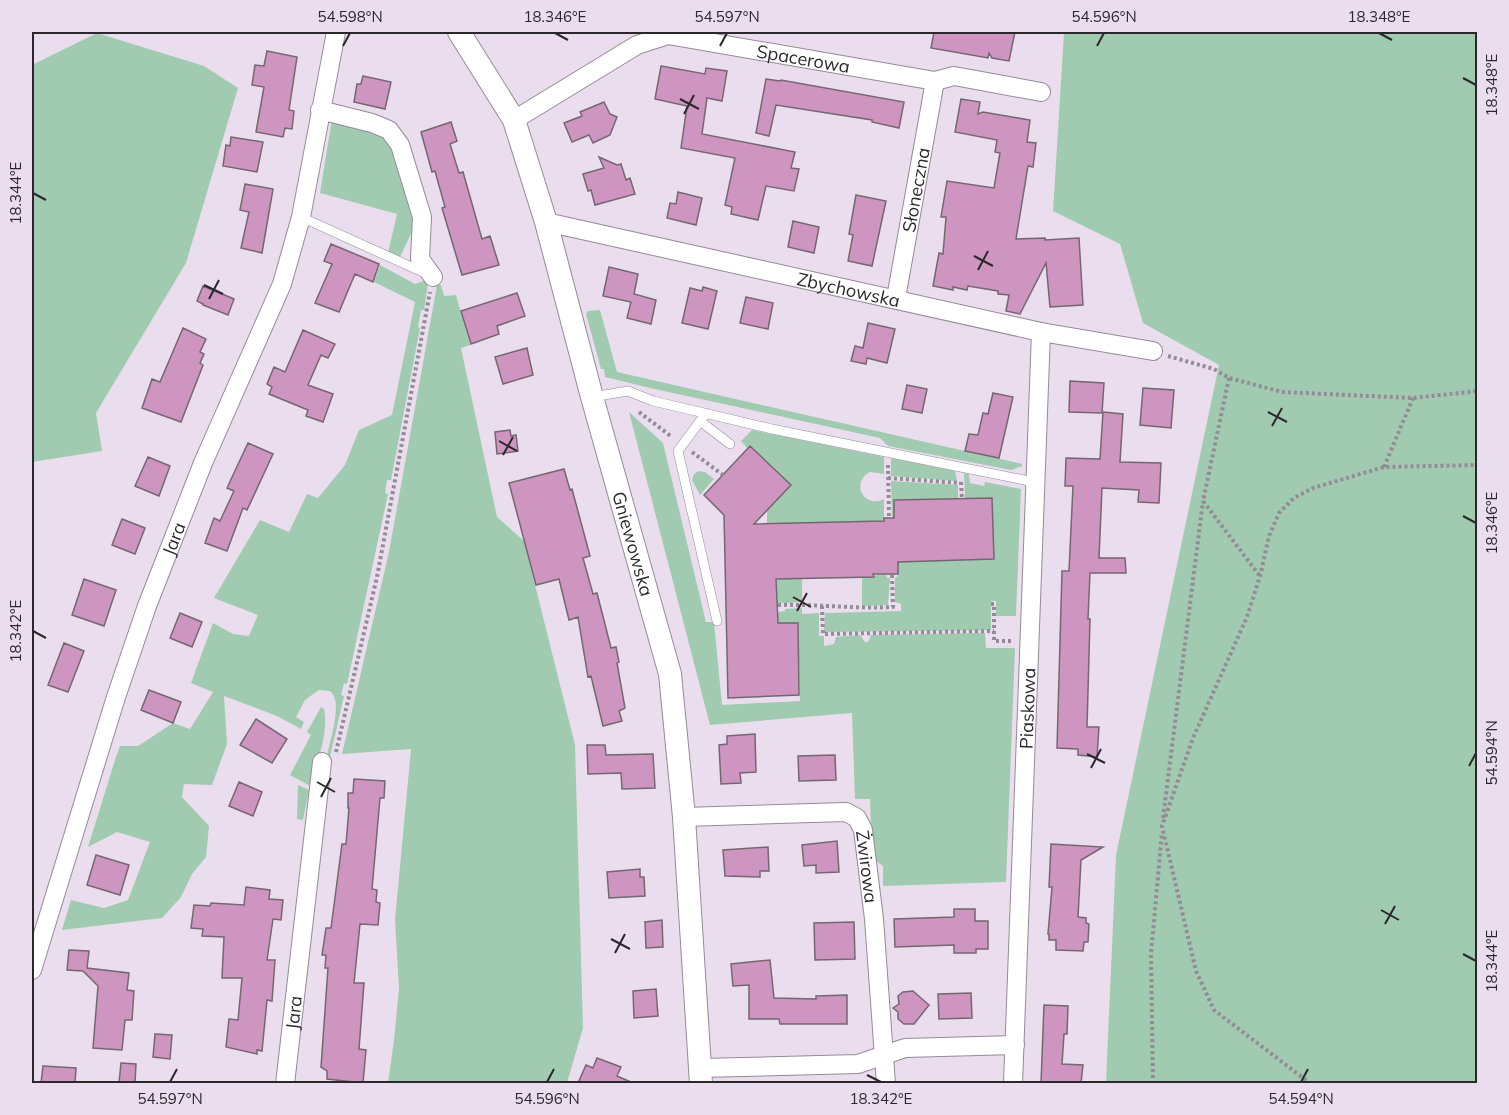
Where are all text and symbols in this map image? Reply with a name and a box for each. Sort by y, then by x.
text: 54.598°N [317,7,383,26]
text: 18.346°E [524,7,587,26]
text: 54.597°N [694,7,760,26]
text: 54.596°N [1071,7,1137,26]
text: 18.348°E [1348,7,1411,26]
street label: Spacerowa [755,39,852,78]
text: 18.348°E [1482,53,1501,116]
street label: Słoneczna [897,145,934,234]
text: 18.344°E [6,161,25,224]
street label: Zbychowska [795,267,902,312]
street label: Gniewowska [608,489,659,599]
text: 18.346°E [1482,491,1501,554]
street label: Jara [156,519,190,559]
text: 18.342°E [6,599,25,662]
street label: Piaskowa [1014,667,1040,749]
text: 54.594°N [1482,720,1501,786]
street label: Żwirowa [852,829,883,904]
text: 18.344°E [1482,929,1501,992]
street label: Jara [280,994,307,1031]
text: 54.597°N [137,1089,203,1108]
text: 54.596°N [514,1089,580,1108]
text: 18.342°E [850,1089,913,1108]
text: 54.594°N [1268,1089,1334,1108]

